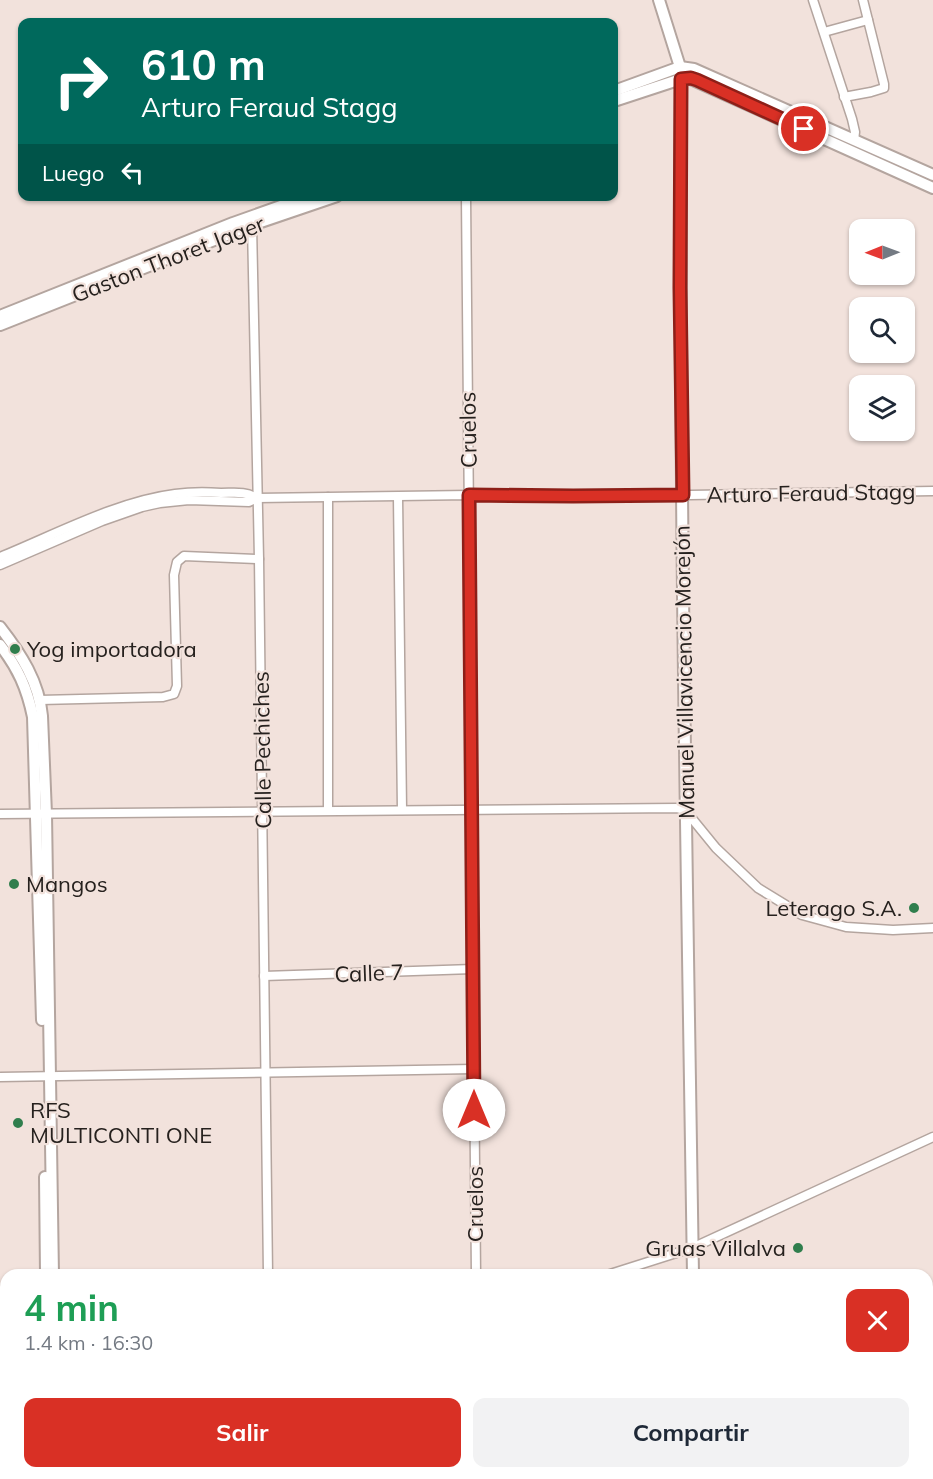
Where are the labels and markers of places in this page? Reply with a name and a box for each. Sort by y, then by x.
pin [778,103,829,154]
place label: Yog importadora [26,635,197,663]
marker: Yog importadora [8,642,22,656]
place label: Mangos [26,870,108,898]
marker: Mangos [7,877,21,891]
place label: Leterago S.A. [765,894,902,922]
marker: Leterago S.A. [907,901,921,915]
place label: RFS MULTICONTI ONE [30,1096,212,1149]
marker: RFS MULTICONTI ONE [11,1116,25,1130]
place label: Gruas Villalva [645,1234,786,1262]
marker: Gruas Villalva [791,1241,805,1255]

